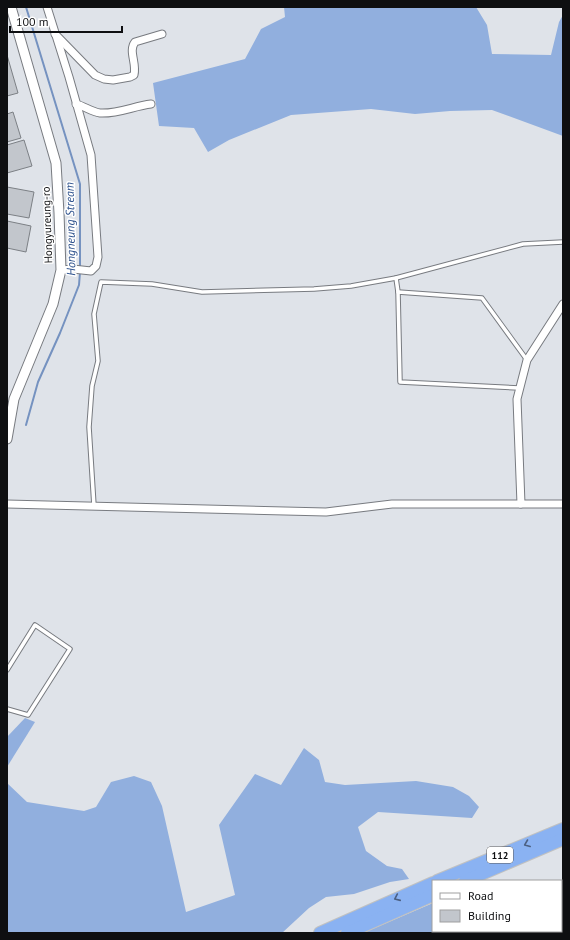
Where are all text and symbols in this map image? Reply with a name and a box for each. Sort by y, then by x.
scale bar [10,8,122,34]
text: 100 m [16,14,49,29]
water label: Hongneung Stream [62,182,78,276]
street label: Hongyureung-ro [39,186,55,264]
one-way arrow [524,839,531,847]
road number: 112 [487,847,513,863]
legend [432,880,562,932]
text: Road [468,888,493,903]
one-way arrow [394,893,402,901]
text: Building [468,908,511,923]

